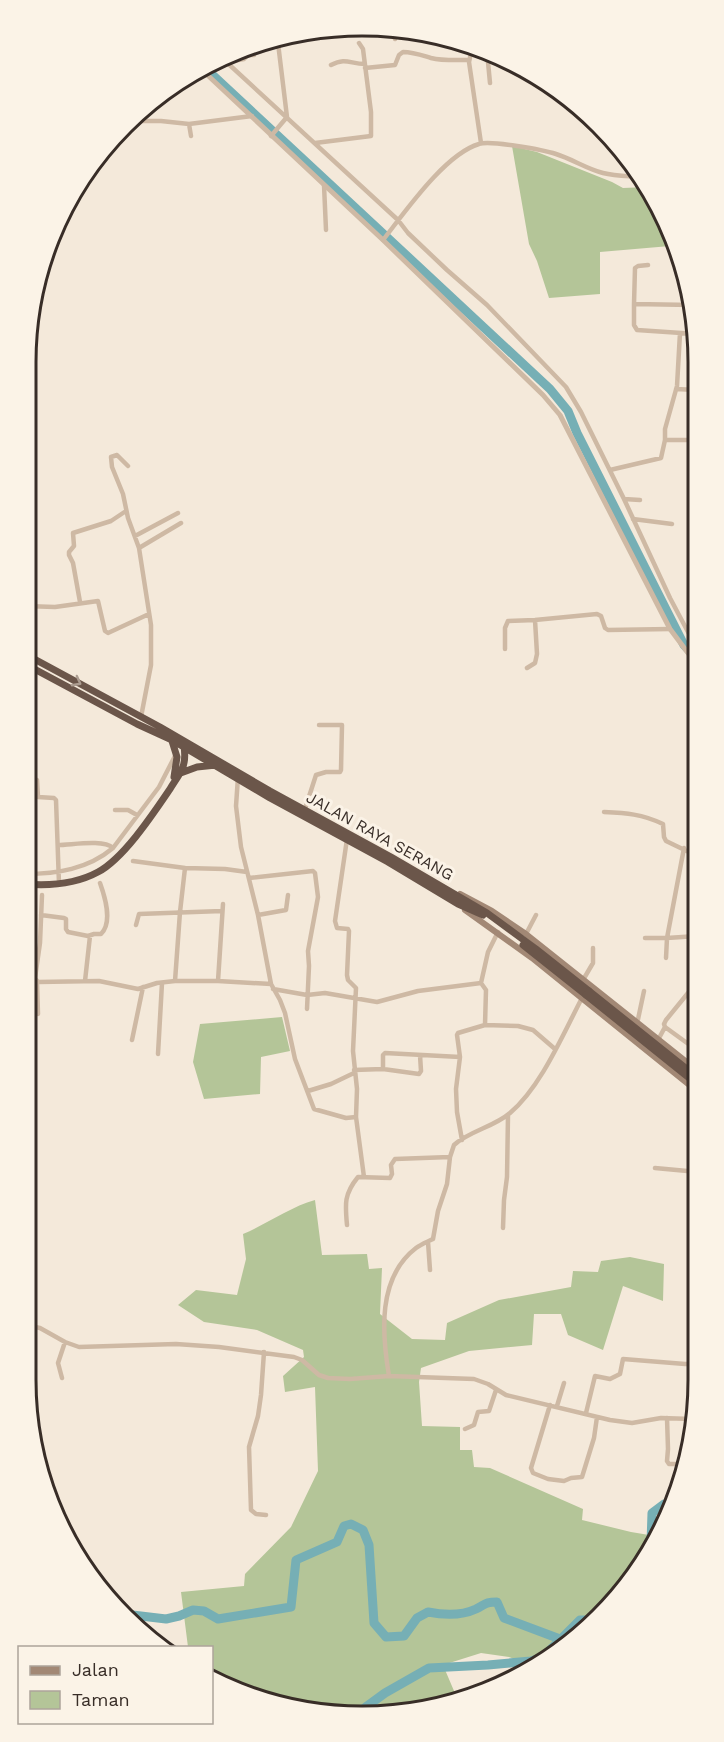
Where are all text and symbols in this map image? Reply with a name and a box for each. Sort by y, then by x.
one-way arrow [71,675,81,686]
street label: JALAN RAYA SERANG [303,788,457,884]
legend [18,1646,213,1724]
text: Jalan [72,1659,119,1680]
text: Taman [72,1689,130,1710]

